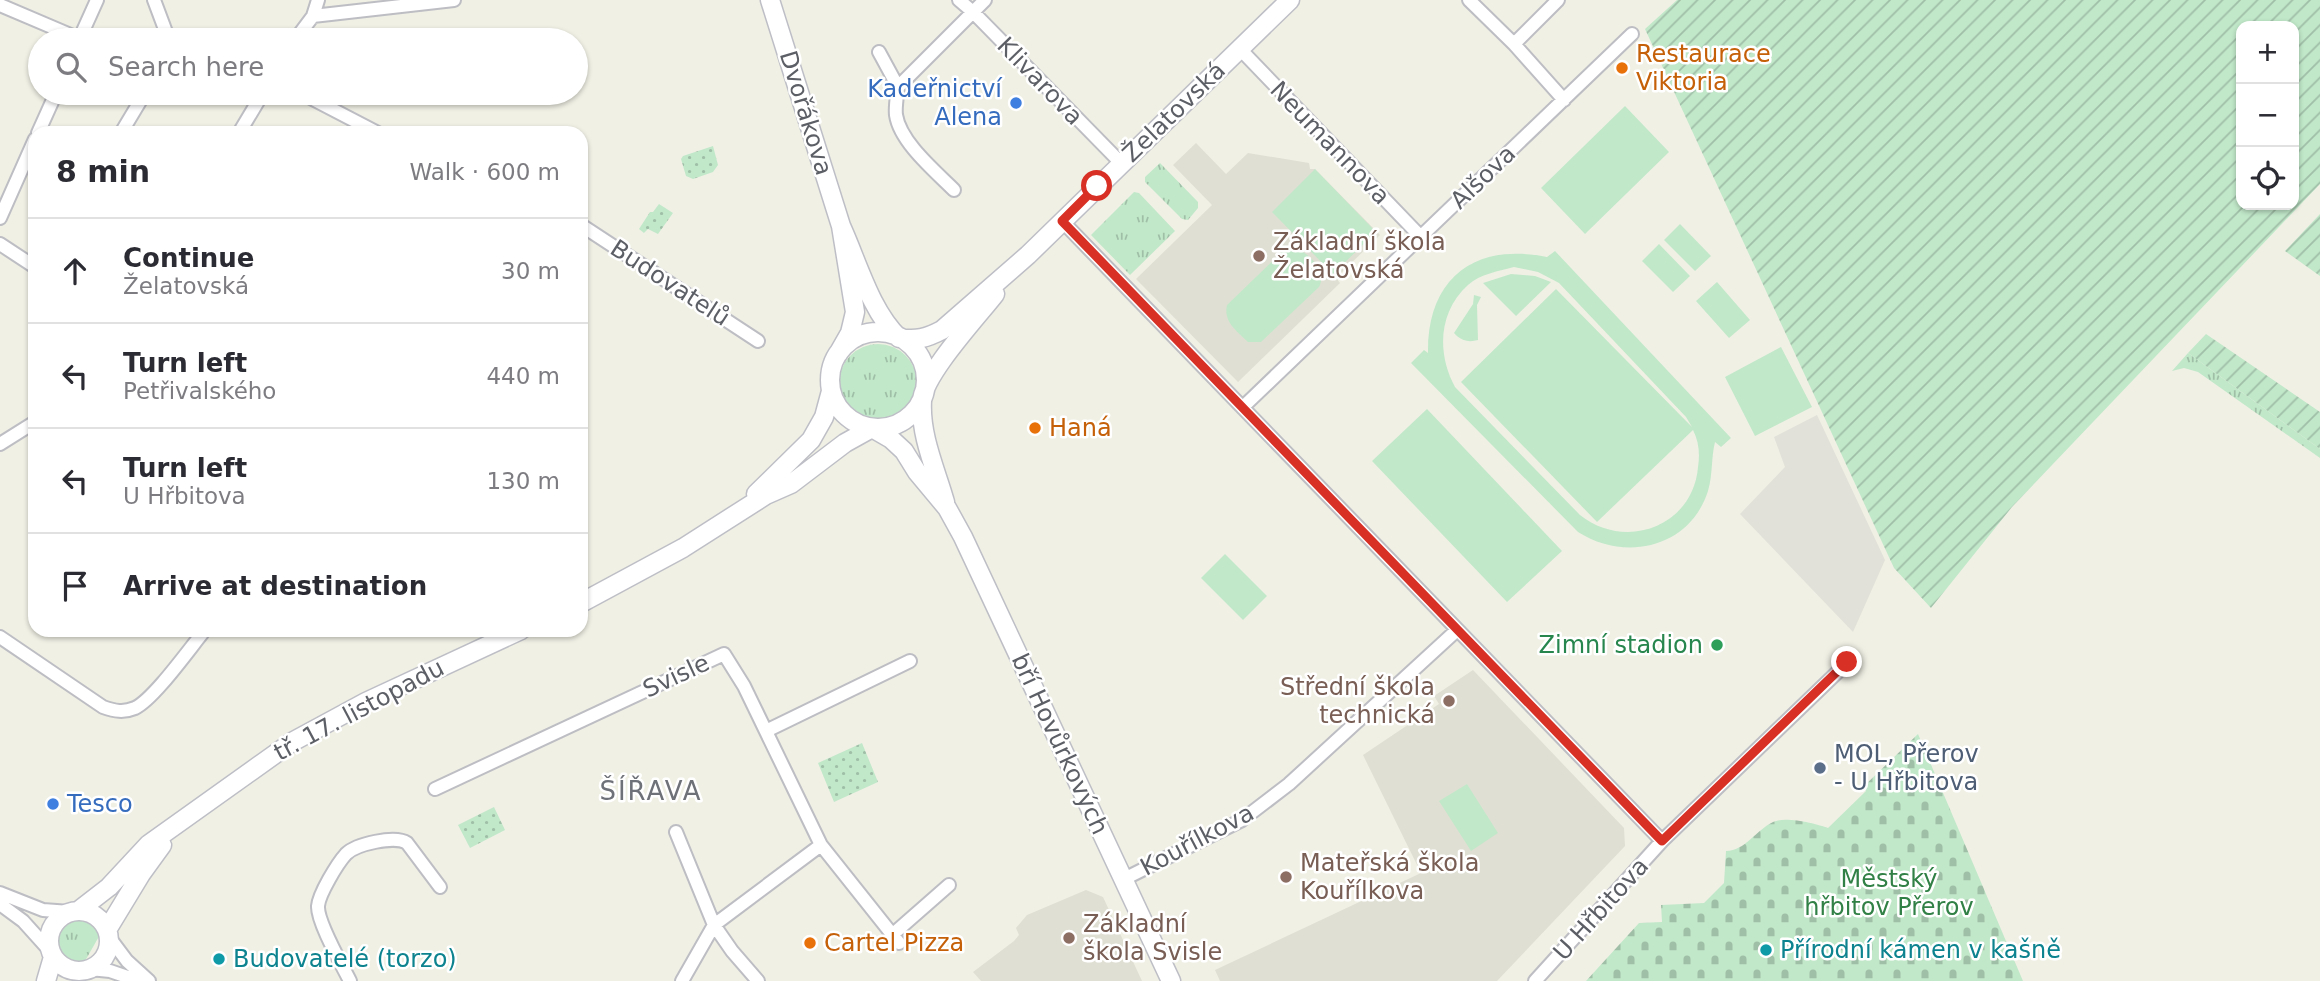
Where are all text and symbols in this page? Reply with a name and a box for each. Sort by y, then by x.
map controls [2236,21,2299,210]
button: + [2236,21,2299,84]
search box [28,28,588,105]
street label: Klivarova [991,31,1089,131]
place label: Restaurace Viktoria [1636,40,1771,96]
street label: Dvořákova [774,47,838,179]
icon: search [52,48,90,86]
text: Search here [108,52,264,82]
street label: Želatovská [1116,56,1231,168]
marker: Restaurace Viktoria [1614,60,1630,76]
place label: Kadeřnictví Alena [867,75,1003,131]
street label: Neumannova [1264,76,1396,210]
button: − [2236,84,2299,147]
marker: Kadeřnictví Alena [1008,95,1024,111]
street label: Alšova [1445,139,1521,215]
button: locate [2236,147,2299,210]
text: 8 min [56,154,150,189]
text: Walk · 600 m [409,159,560,185]
route start [1081,170,1112,201]
place label: Základní škola Želatovská [1273,228,1446,284]
street label: Budovatelů [605,234,735,332]
text: Continue [123,243,254,273]
marker: Základní škola Želatovská [1251,248,1267,264]
icon: ahead [56,252,94,290]
text: 30 m [501,258,560,284]
text: Želatovská [123,273,249,299]
text: Turn left [123,348,247,378]
icon: left [56,357,94,395]
text: 440 m [486,363,560,389]
text: Petřivalského [123,378,276,404]
place label: Haná [1049,414,1112,442]
marker: Haná [1027,420,1043,436]
text: Turn left [123,453,247,483]
icon: left [56,462,94,500]
text: 130 m [486,468,560,494]
text: U Hřbitova [123,483,246,509]
icon: arrive [56,567,94,605]
text: Arrive at destination [123,571,427,601]
place label: Zimní stadion [1539,631,1703,659]
marker: Zimní stadion [1709,637,1725,653]
route end [1831,646,1862,677]
street label: Svisle [638,649,714,703]
street label: bří Hovůrkových [1006,649,1114,839]
street label: tř. 17. listopadu [269,653,449,767]
place label: Střední škola technická [1280,673,1435,729]
marker: Střední škola technická [1441,693,1457,709]
place label: MOL, Přerov - U Hřbitova [1834,740,1979,796]
marker: MOL, Přerov - U Hřbitova [1812,760,1828,776]
district label: ŠÍŘAVA [599,775,703,806]
place label: Tesco [66,790,133,818]
marker: Tesco [45,796,61,812]
street label: Kouřílkova [1136,798,1258,882]
place label: Mateřská škola Kouřílkova [1300,849,1479,905]
street label: U Hřbitova [1548,852,1654,966]
park label: Městský hřbitov Přerov [1804,865,1974,921]
marker: Mateřská škola Kouřílkova [1278,869,1294,885]
place label: Základní škola Svisle [1083,910,1222,966]
place label: Cartel Pizza [824,929,964,957]
marker: Základní škola Svisle [1061,930,1077,946]
marker: Cartel Pizza [802,935,818,951]
place label: Přírodní kámen v kašně [1780,936,2061,964]
marker: Přírodní kámen v kašně [1758,942,1774,958]
place label: Budovatelé (torzo) [233,945,457,973]
marker: Budovatelé (torzo) [211,951,227,967]

